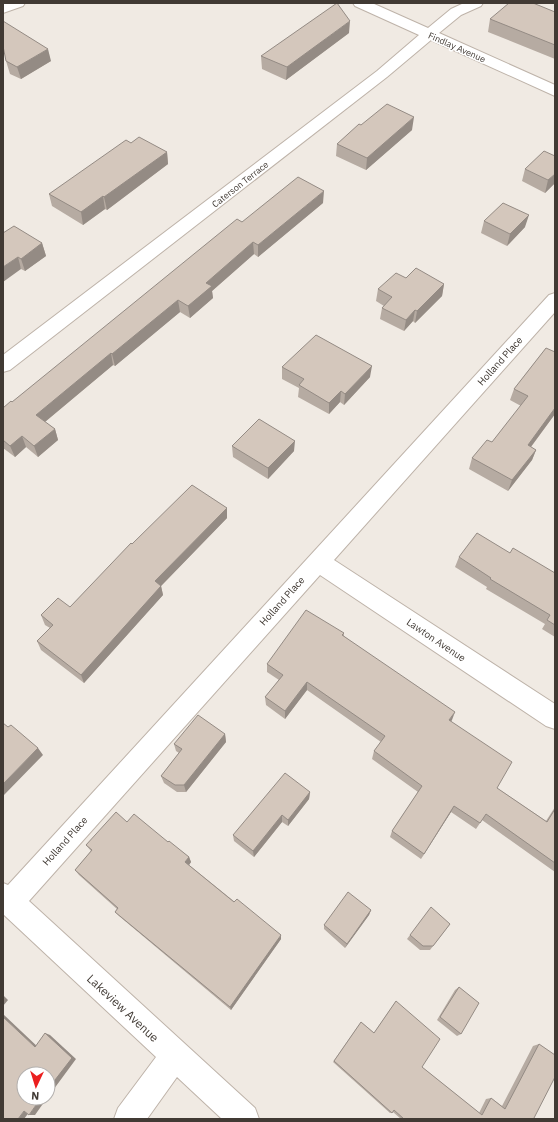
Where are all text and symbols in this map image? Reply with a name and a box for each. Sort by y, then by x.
street label: Findlay Avenue [427,29,487,65]
street label: Caterson Terrace [210,158,271,209]
street label: Holland Place [474,333,526,388]
street label: Holland Place [256,573,308,628]
street label: Lawton Avenue [404,615,468,665]
street label: Holland Place [39,813,91,868]
street label: Lakeview Avenue [84,971,162,1045]
north arrow [16,1066,56,1106]
text: N [31,1089,40,1103]

